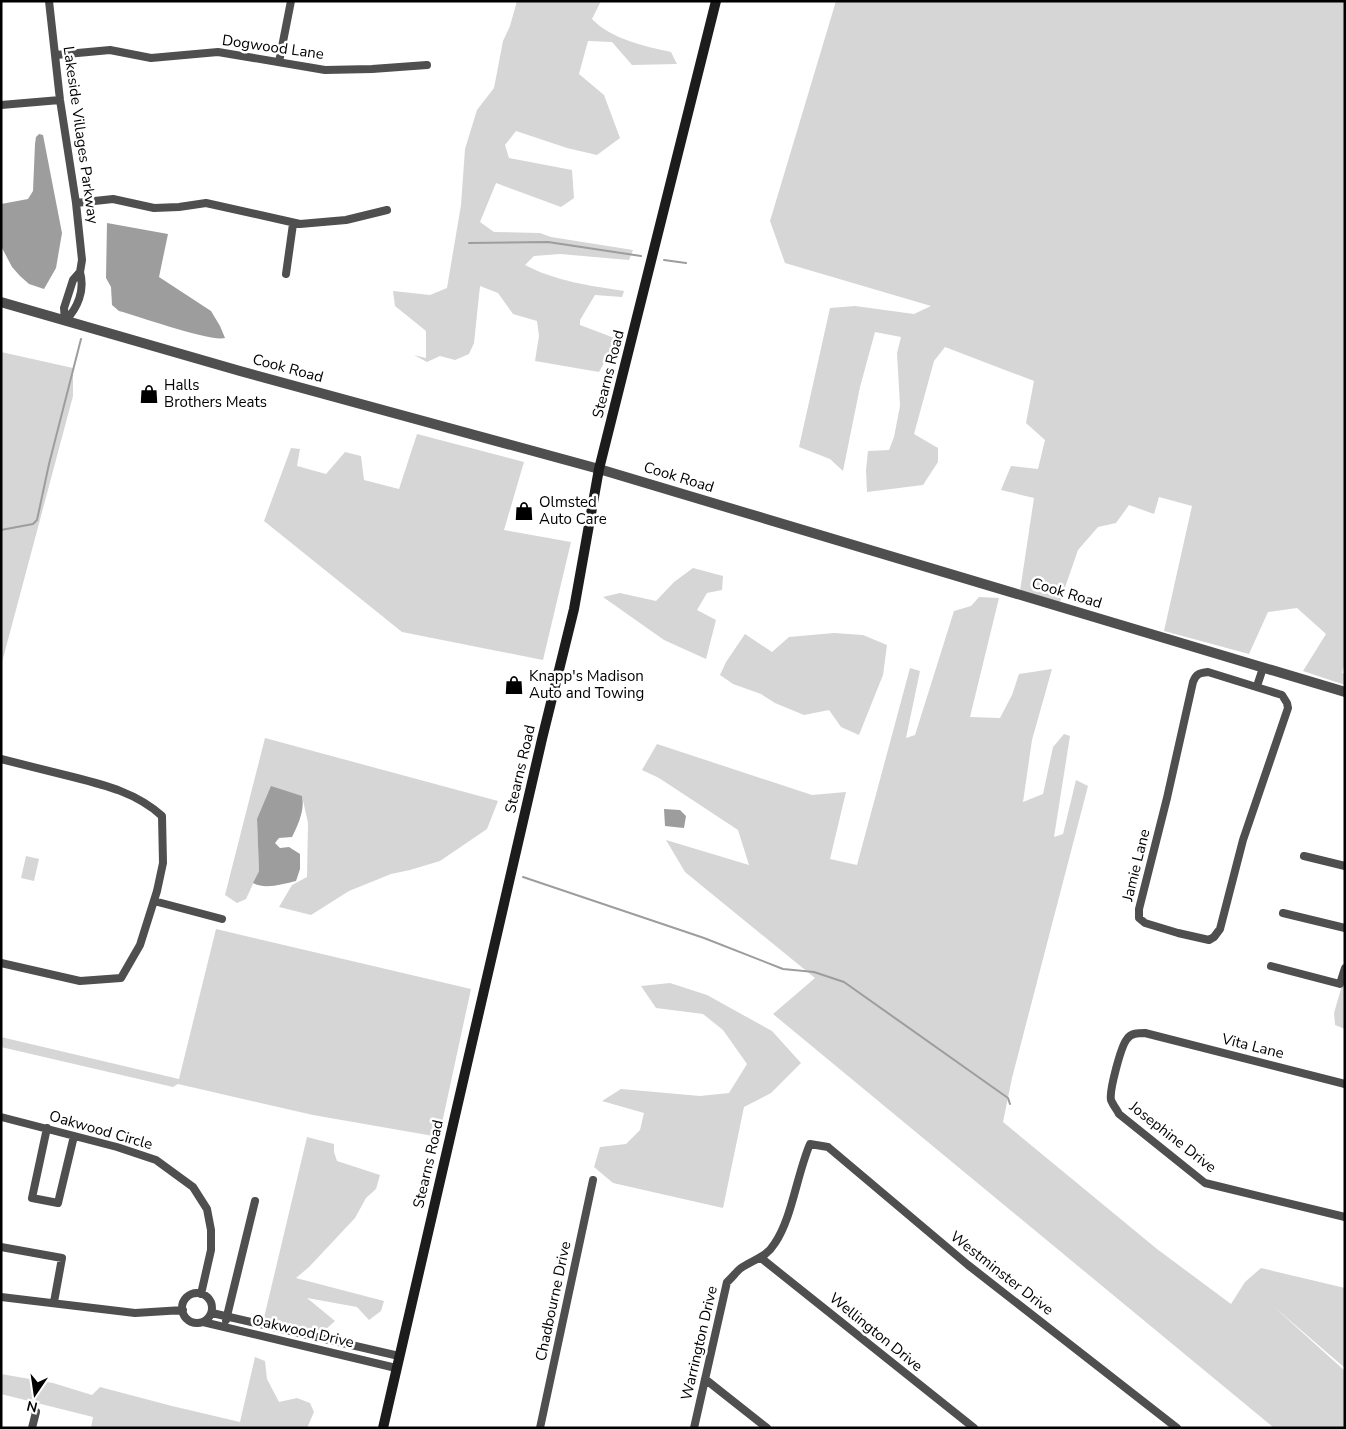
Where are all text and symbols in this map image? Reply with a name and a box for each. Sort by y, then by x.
street label: Dogwood Lane [221,30,325,64]
street label: Lakeside Villages Parkway [59,45,103,225]
street label: Stearns Road [587,328,629,420]
street label: Cook Road [250,349,326,387]
place label: Halls Brothers Meats [164,375,267,412]
shop icon: Halls Brothers Meats [138,383,160,405]
street label: Cook Road [641,457,717,497]
place label: Olmsted Auto Care [539,492,607,529]
shop icon: Olmsted Auto Care [513,500,535,522]
street label: Cook Road [1029,573,1105,613]
place label: Knapp's Madison Auto and Towing [529,666,644,703]
shop icon: Knapp's Madison Auto and Towing [503,674,525,696]
street label: Stearns Road [500,723,540,815]
street label: Jamie Lane [1117,827,1155,904]
street label: Vita Lane [1219,1028,1286,1063]
street label: Josephine Drive [1125,1096,1221,1177]
street label: Oakwood Circle [47,1106,155,1154]
street label: Stearns Road [408,1118,448,1210]
street label: Westminster Drive [946,1226,1058,1320]
street label: Chadbourne Drive [531,1239,575,1363]
street label: Warrington Drive [676,1284,722,1402]
street label: Wellington Drive [825,1288,927,1376]
street label: Oakwood Drive [250,1310,356,1352]
north arrow [10,1369,60,1419]
text: N [25,1396,39,1417]

